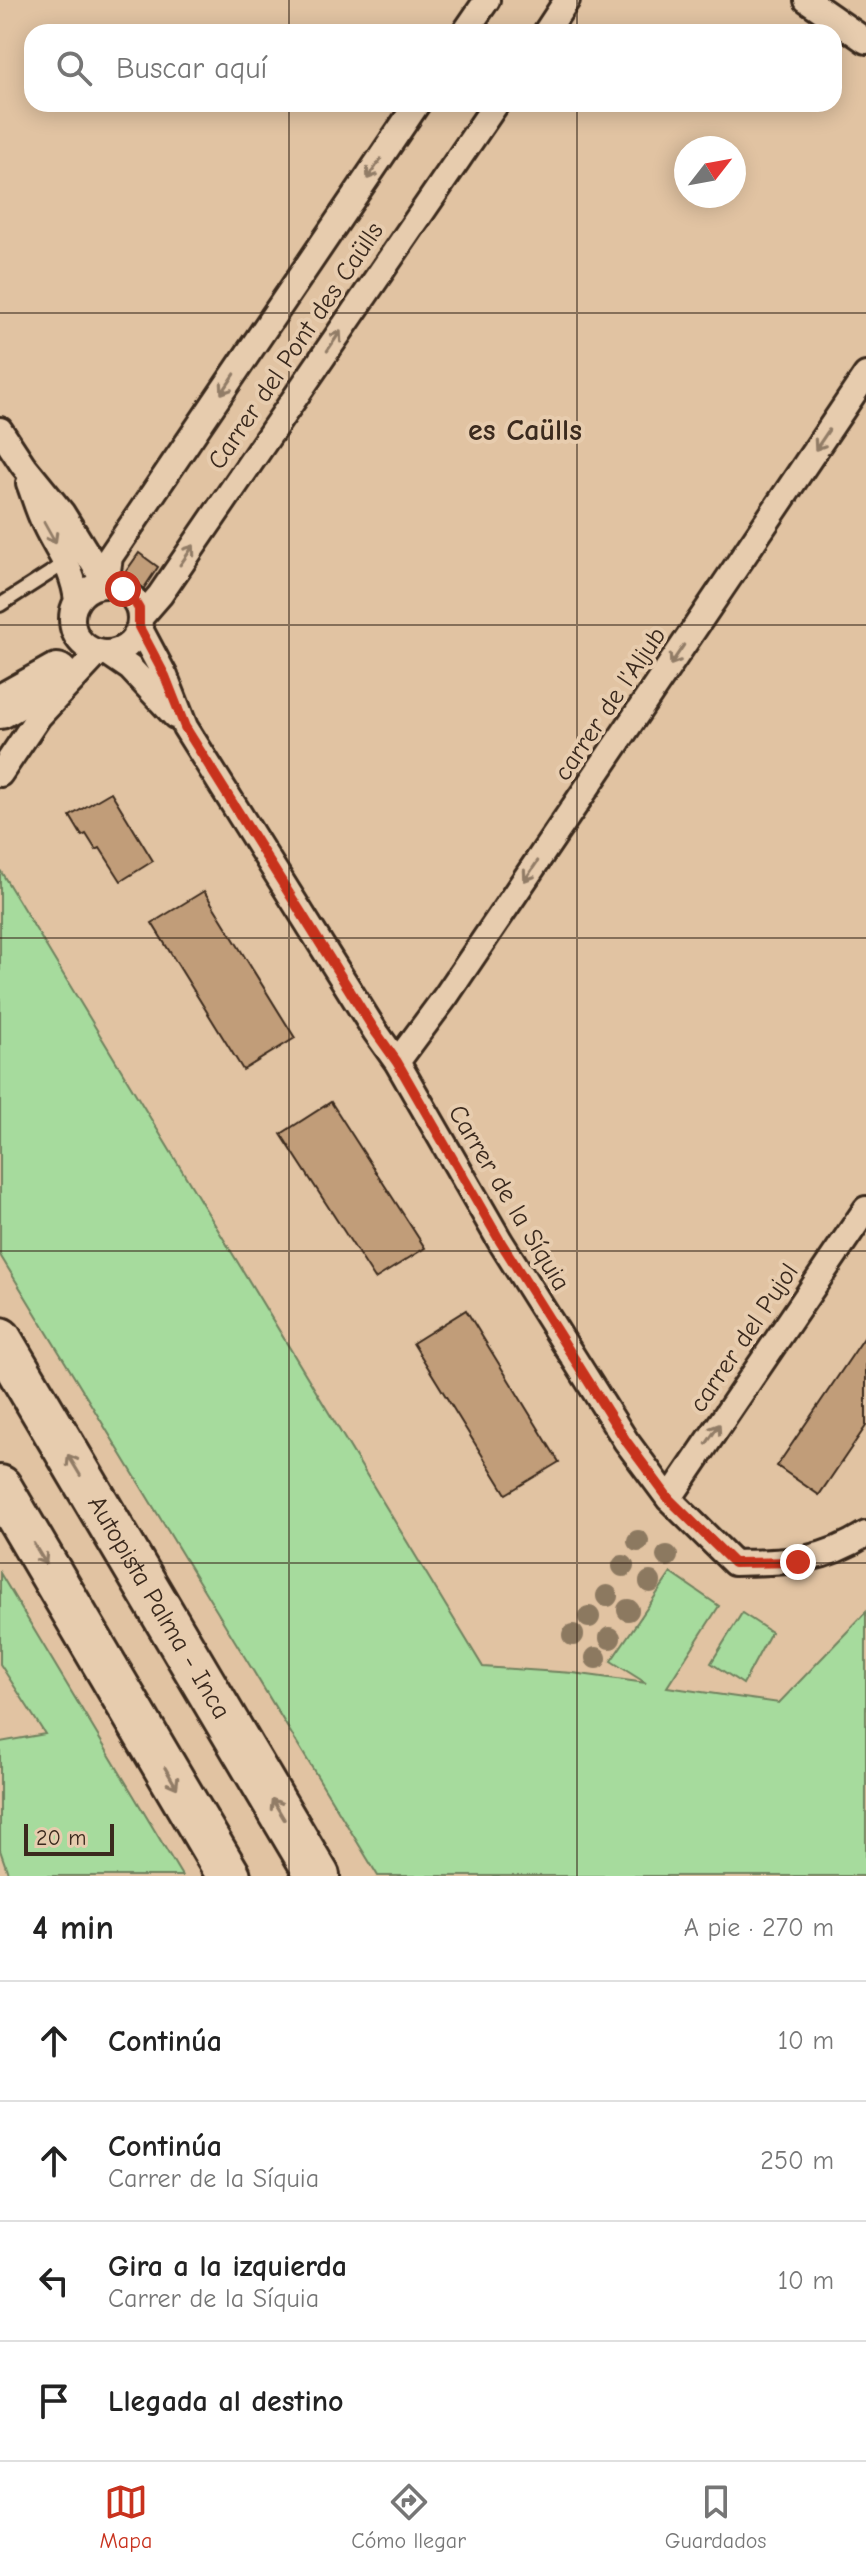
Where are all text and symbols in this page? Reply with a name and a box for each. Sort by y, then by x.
search box [24,24,842,112]
icon: search [52,46,96,90]
text: Buscar aquí [116,51,267,86]
north arrow [674,136,746,208]
one-way arrow [366,157,382,179]
street label: Carrer del Pont des Caülls [202,217,390,475]
one-way arrow [326,330,342,353]
one-way arrow [220,373,237,395]
district label: es Caülls [468,413,582,448]
one-way arrow [814,428,830,451]
one-way arrow [42,521,58,544]
one-way arrow [179,545,195,567]
route start [105,571,141,607]
street label: carrer de l'Aljub [548,622,672,786]
one-way arrow [668,644,685,666]
one-way arrow [523,859,539,881]
street label: Carrer de la Síquia [442,1100,576,1296]
street label: carrer del Pujol [683,1258,805,1418]
one-way arrow [705,1424,721,1446]
one-way arrow [66,1454,82,1477]
street label: Autopista Palma - Inca [81,1490,237,1724]
one-way arrow [33,1541,48,1565]
route end [780,1544,816,1580]
one-way arrow [163,1766,179,1789]
one-way arrow [270,1798,286,1821]
scale bar [24,1820,114,1856]
text: 20 m [36,1825,86,1851]
text: 4 min [32,1908,114,1948]
text: A pie · 270 m [684,1913,834,1943]
icon: ahead [32,2019,76,2063]
text: Continúa [108,2024,222,2059]
text: 10 m [778,2026,834,2056]
text: Continúa [108,2129,222,2164]
icon: ahead [32,2139,76,2183]
text: 250 m [760,2146,834,2176]
text: Carrer de la Síquia [108,2164,319,2194]
text: Gira a la izquierda [108,2249,347,2284]
icon: left [32,2259,76,2303]
text: 10 m [778,2266,834,2296]
text: Carrer de la Síquia [108,2284,319,2314]
icon: arrive [32,2379,76,2423]
text: Llegada al destino [108,2384,344,2419]
tab: Mapa [99,2480,152,2554]
tab: Cómo llegar [351,2480,466,2554]
tab: Guardados [665,2480,767,2554]

